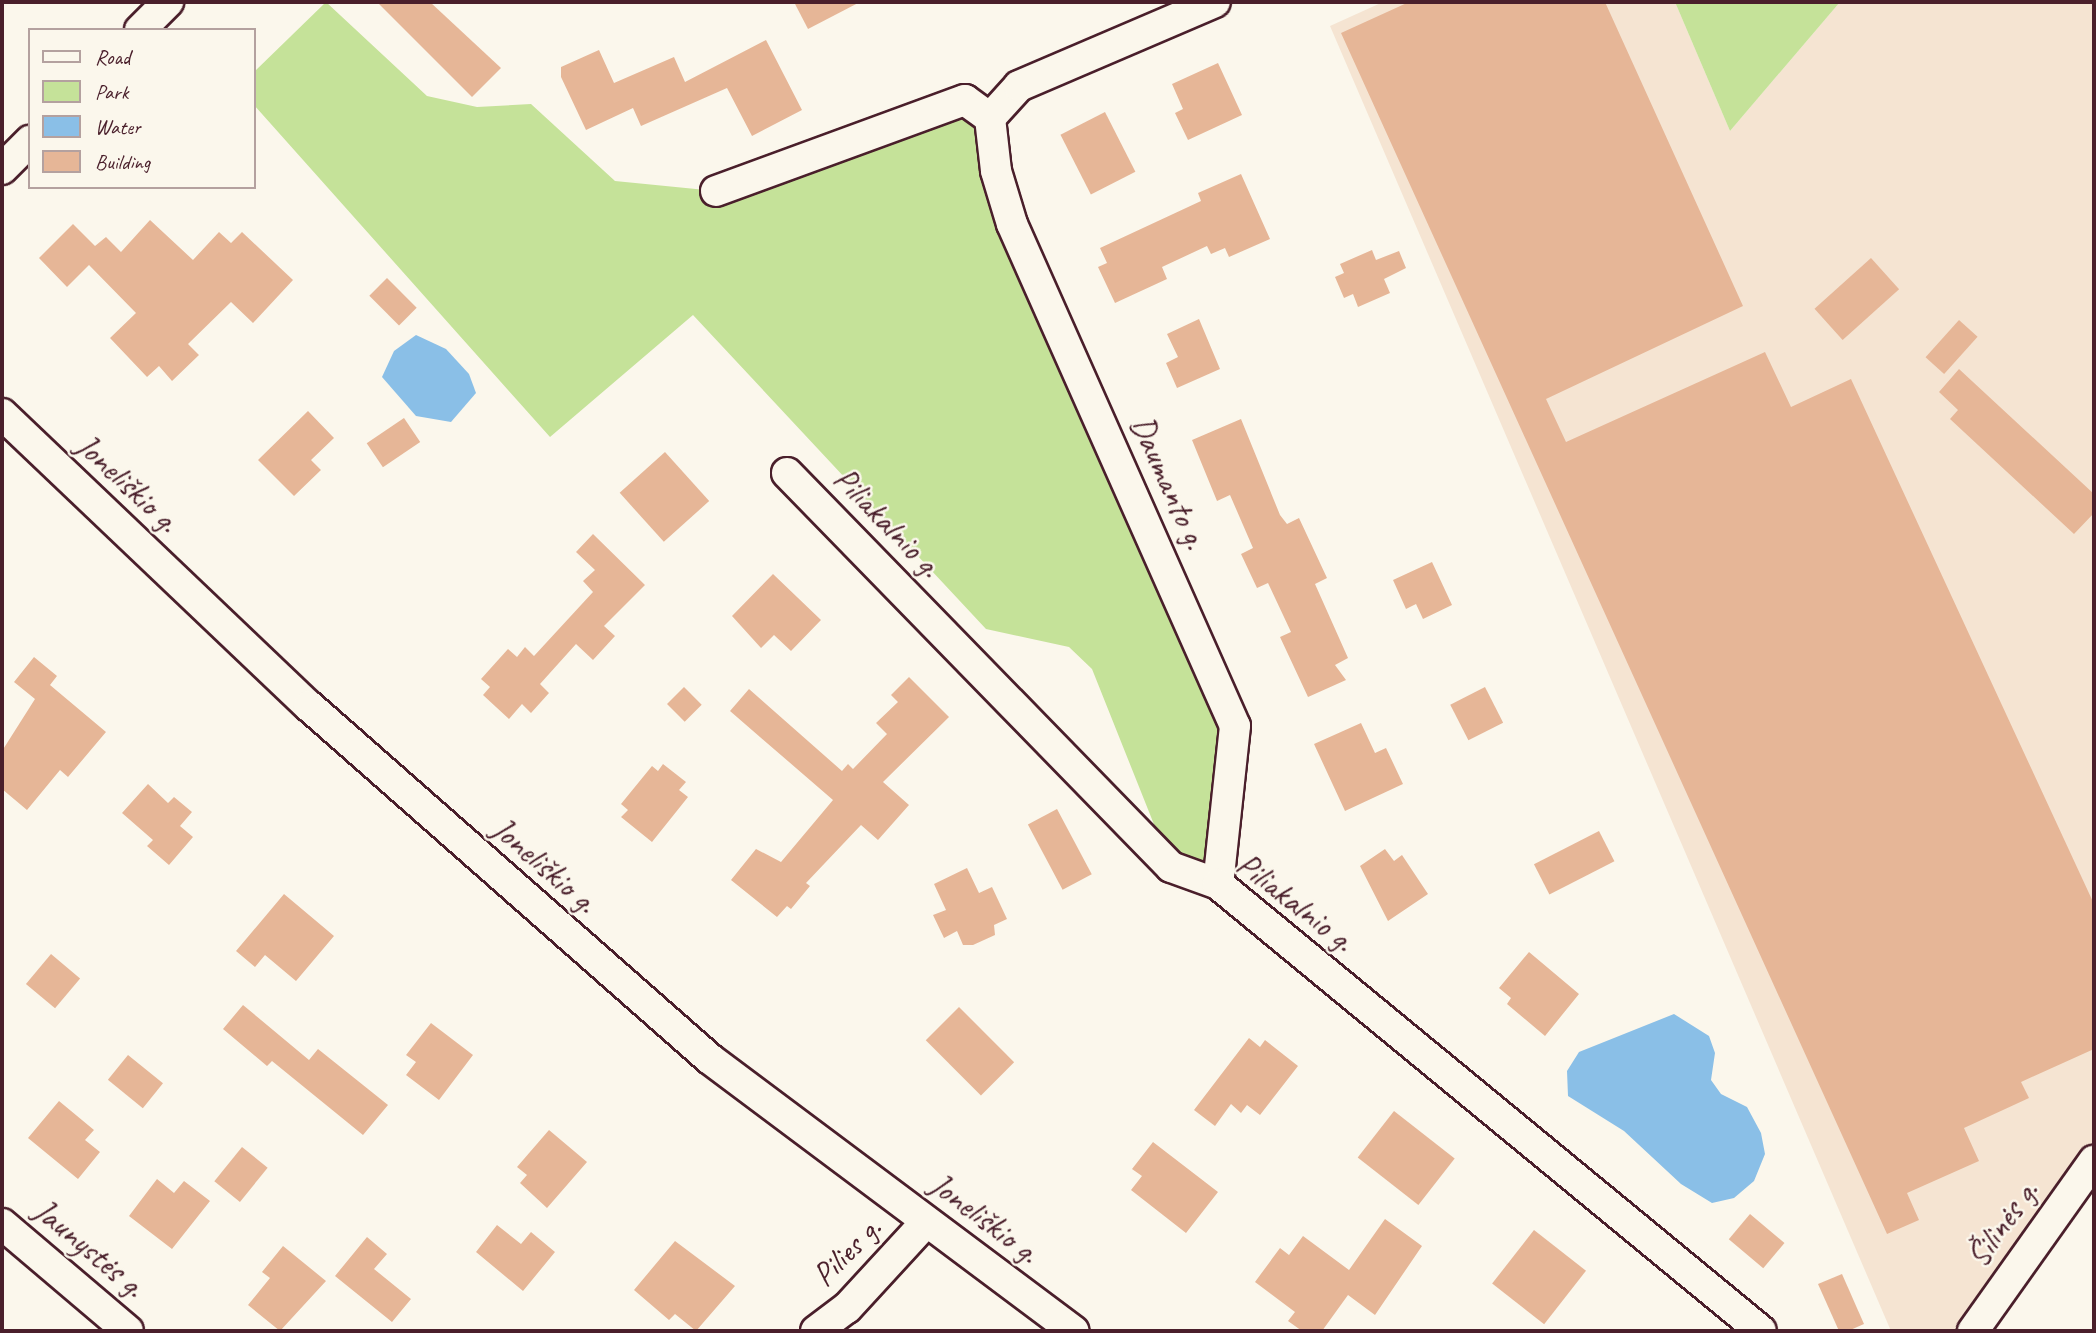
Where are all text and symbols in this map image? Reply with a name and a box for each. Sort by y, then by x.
legend [28,28,256,189]
text: Road [95,44,130,70]
text: Park [95,79,128,105]
text: Water [95,114,141,140]
text: Building [95,149,150,175]
street label: Daumanto g. [1121,410,1215,556]
street label: Joneliškio g. [67,426,187,542]
street label: Piliakalnio g. [825,460,949,586]
street label: Joneliškio g. [483,810,605,922]
street label: Piliakalnio g. [1228,845,1362,961]
street label: Joneliškio g. [922,1165,1046,1273]
street label: Šilinės g. [1958,1173,2048,1275]
street label: Jaunystės g. [25,1191,153,1307]
street label: Pilies g. [804,1209,890,1295]

